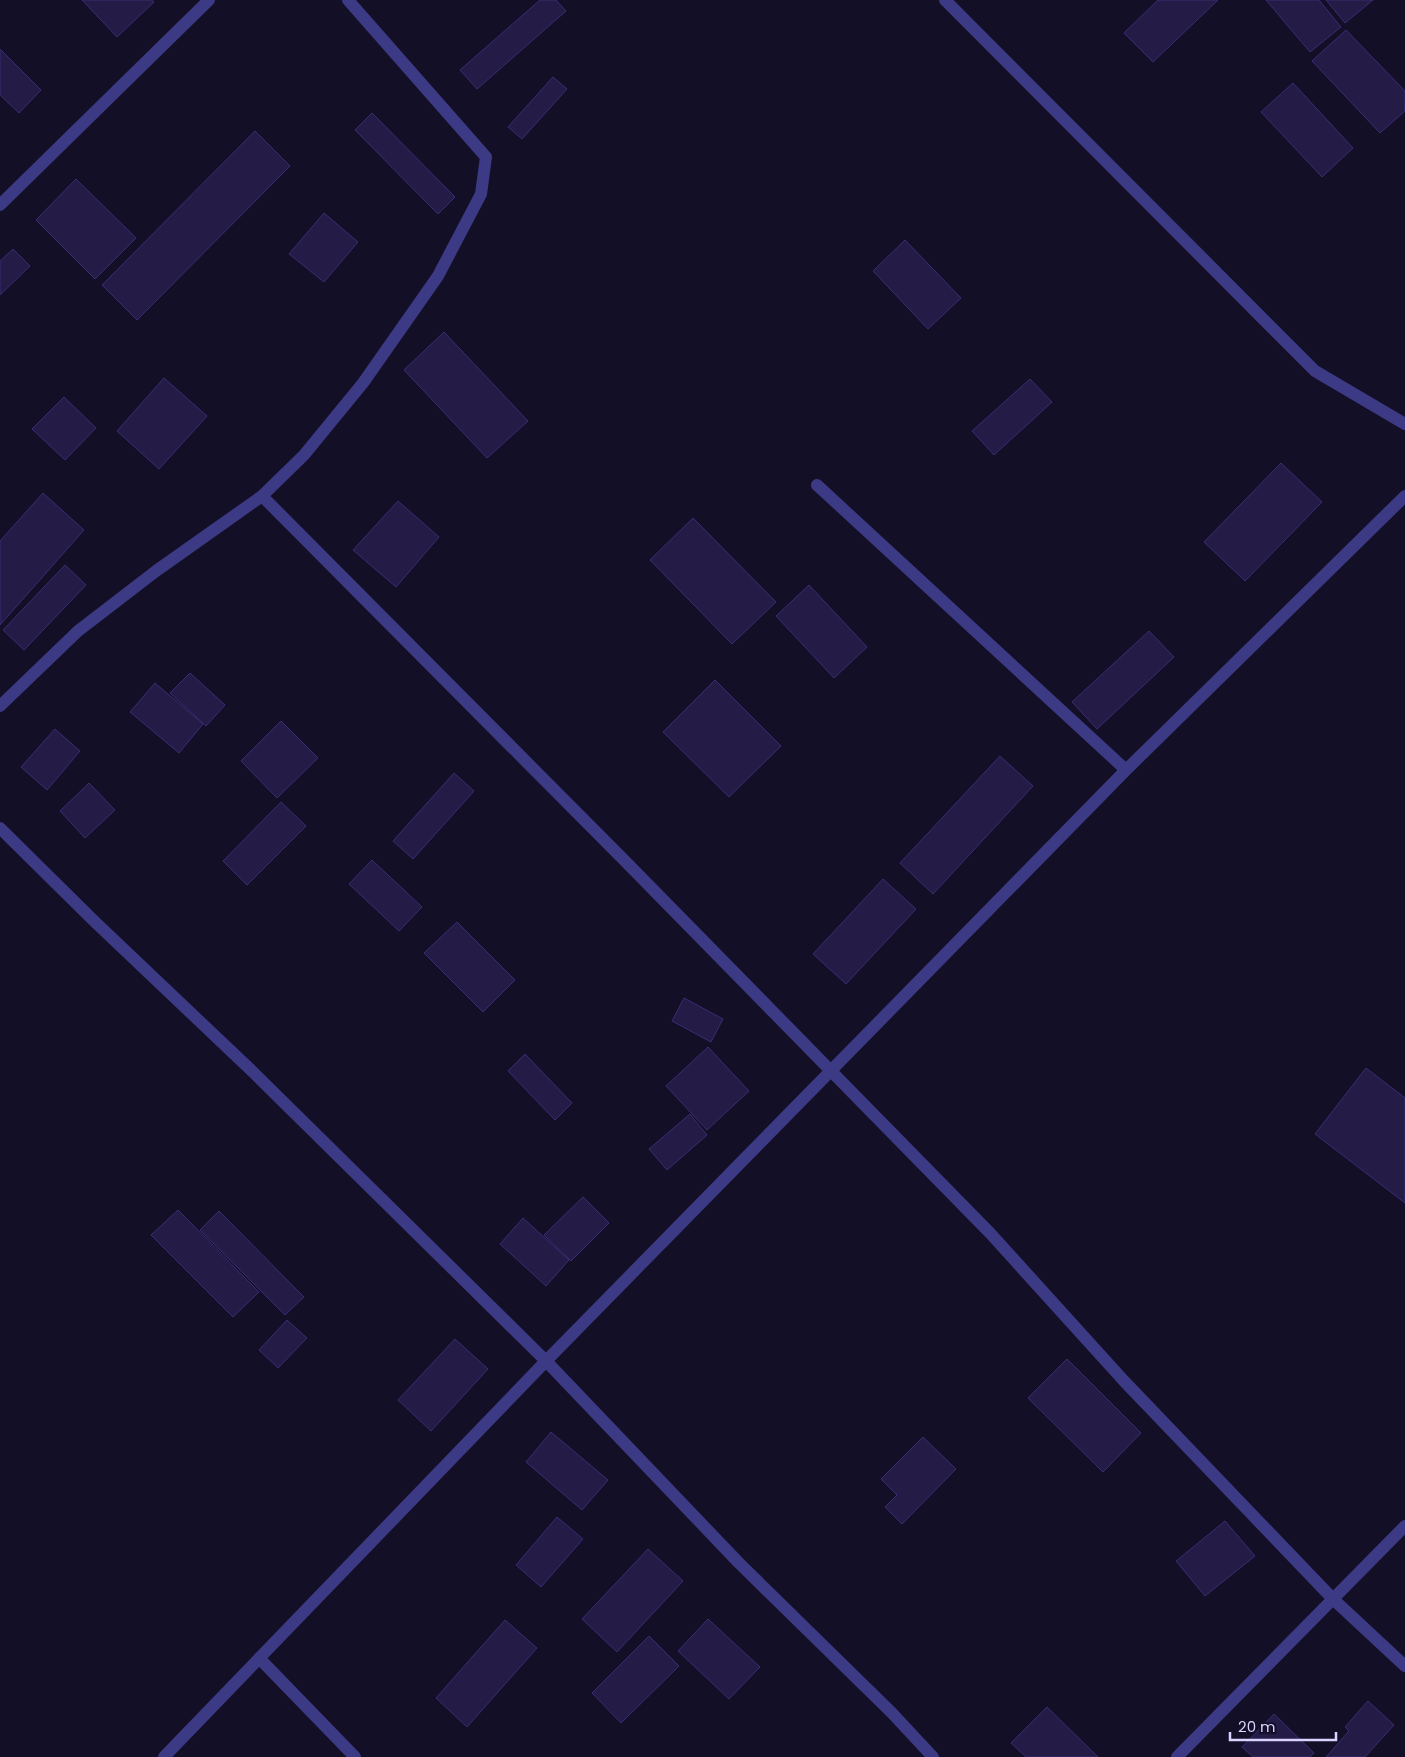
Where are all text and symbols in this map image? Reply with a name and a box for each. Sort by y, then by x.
scale bar [1230,1710,1336,1742]
text: 20 m [1238,1716,1276,1737]

